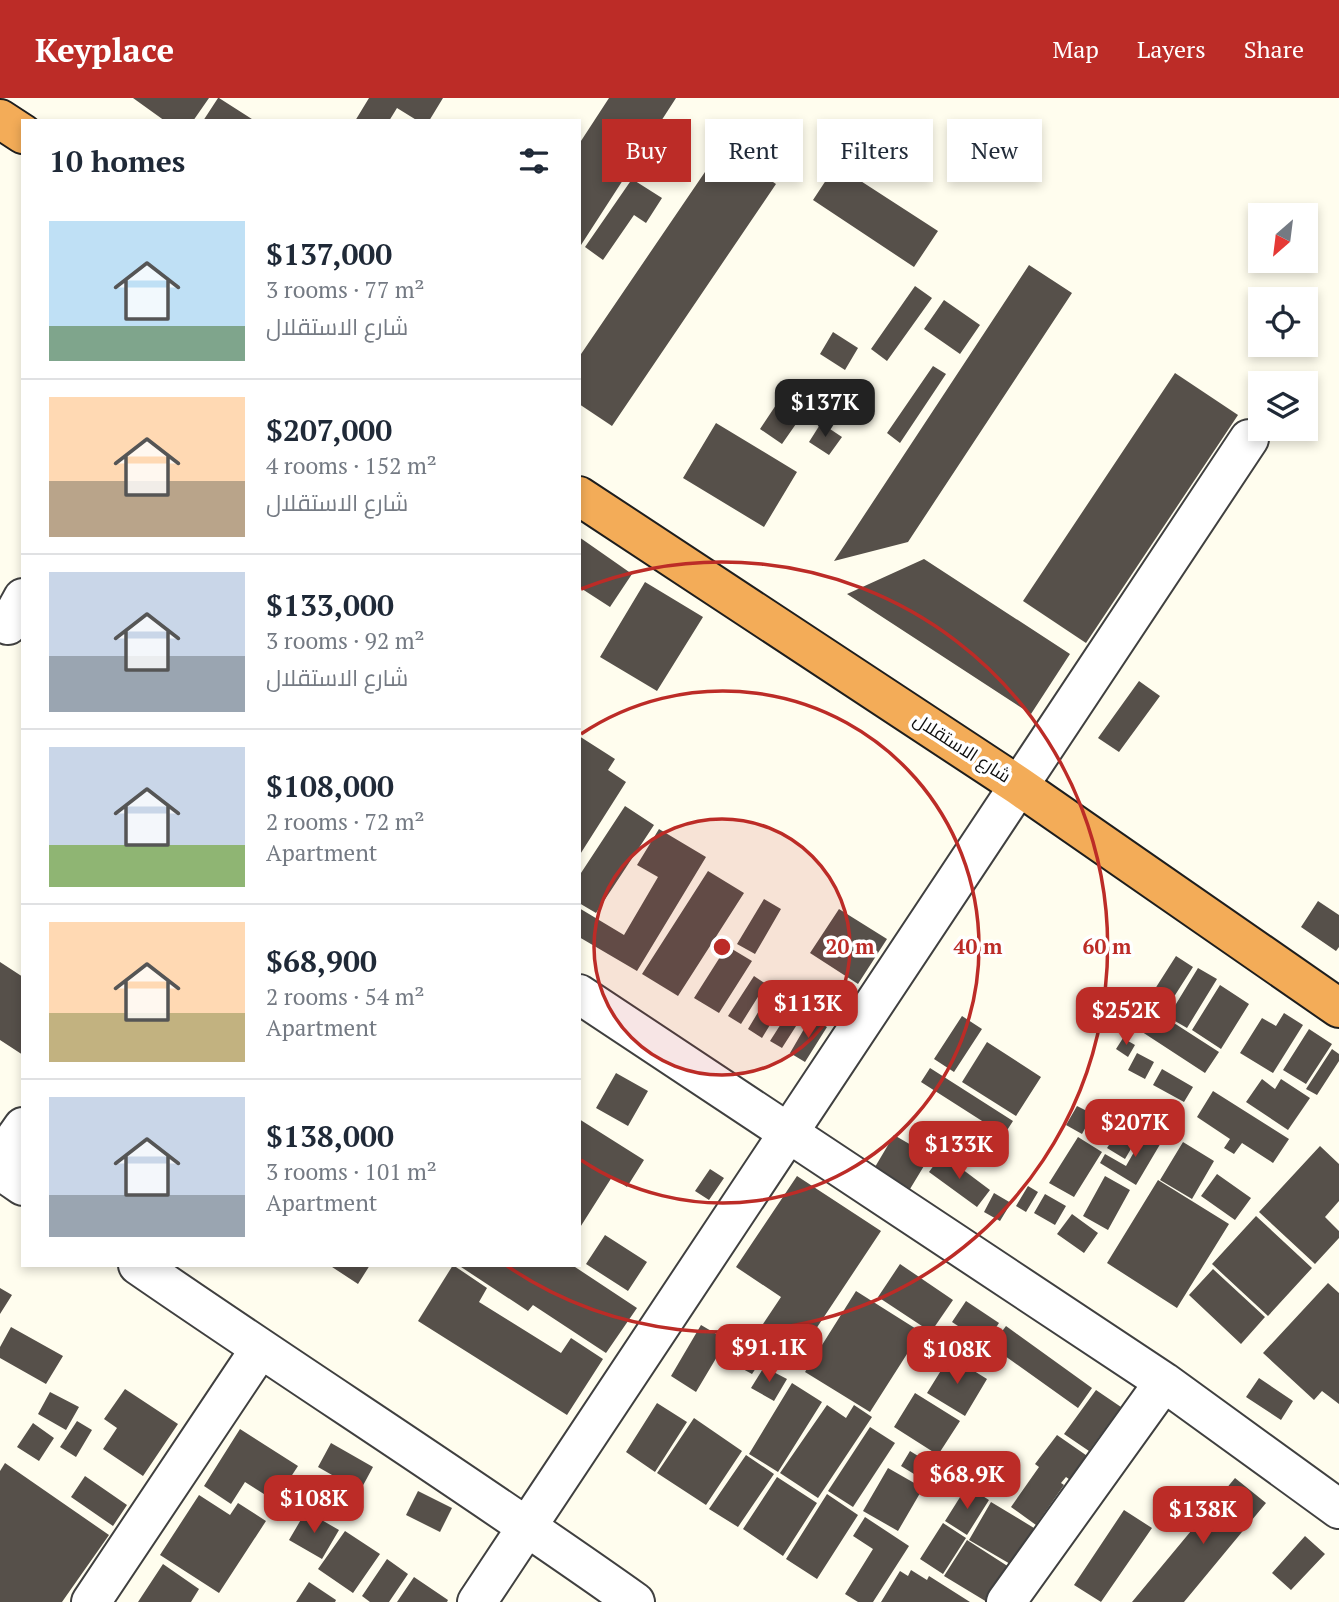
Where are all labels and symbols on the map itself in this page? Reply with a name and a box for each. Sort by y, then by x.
north arrow [1248,203,1318,273]
pin: $137K [776,380,874,439]
street label: شارع الاستقلال [909,707,1016,788]
text: 20 m [826,932,875,960]
text: 40 m [954,932,1003,960]
text: 60 m [1083,932,1132,960]
centre of rings [710,935,734,959]
pin: $113K [759,981,857,1040]
pin: $252K [1077,988,1175,1047]
pin: $207K [1086,1100,1184,1159]
pin: $133K [910,1122,1008,1181]
pin: $91.1K [712,1324,826,1384]
pin: $108K [908,1326,1006,1386]
pin: $68.9K [910,1452,1024,1511]
pin: $108K [265,1476,363,1535]
pin: $138K [1154,1486,1252,1546]

